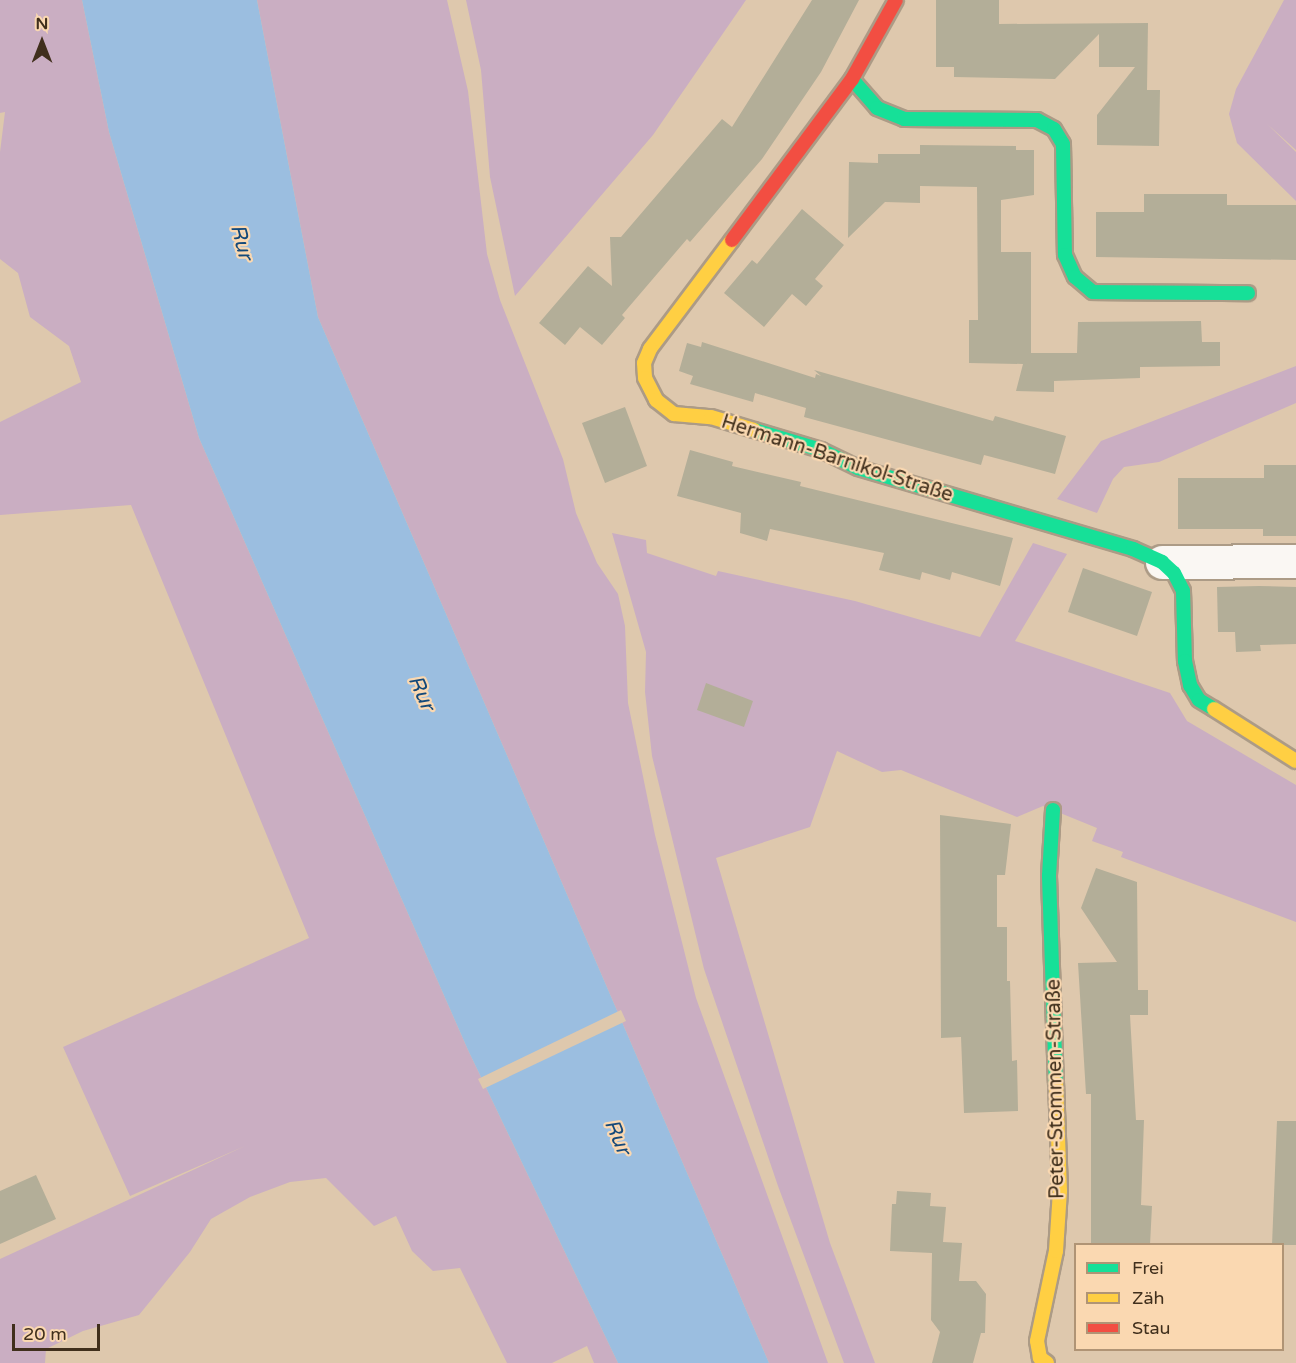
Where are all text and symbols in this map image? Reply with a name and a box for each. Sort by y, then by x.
north arrow [12,12,72,72]
text: N [36,14,48,34]
water label: Rur [224,221,258,263]
street label: Hermann-Barnikol-Straße [718,410,956,508]
water label: Rur [402,672,440,714]
street label: Peter-Stommen-Straße [1042,979,1070,1199]
water label: Rur [598,1116,636,1158]
legend [1074,1243,1284,1351]
text: Frei [1132,1257,1164,1279]
text: Zäh [1132,1287,1165,1309]
scale bar [15,1312,104,1350]
text: Stau [1132,1317,1171,1339]
text: 20 m [23,1323,67,1345]

